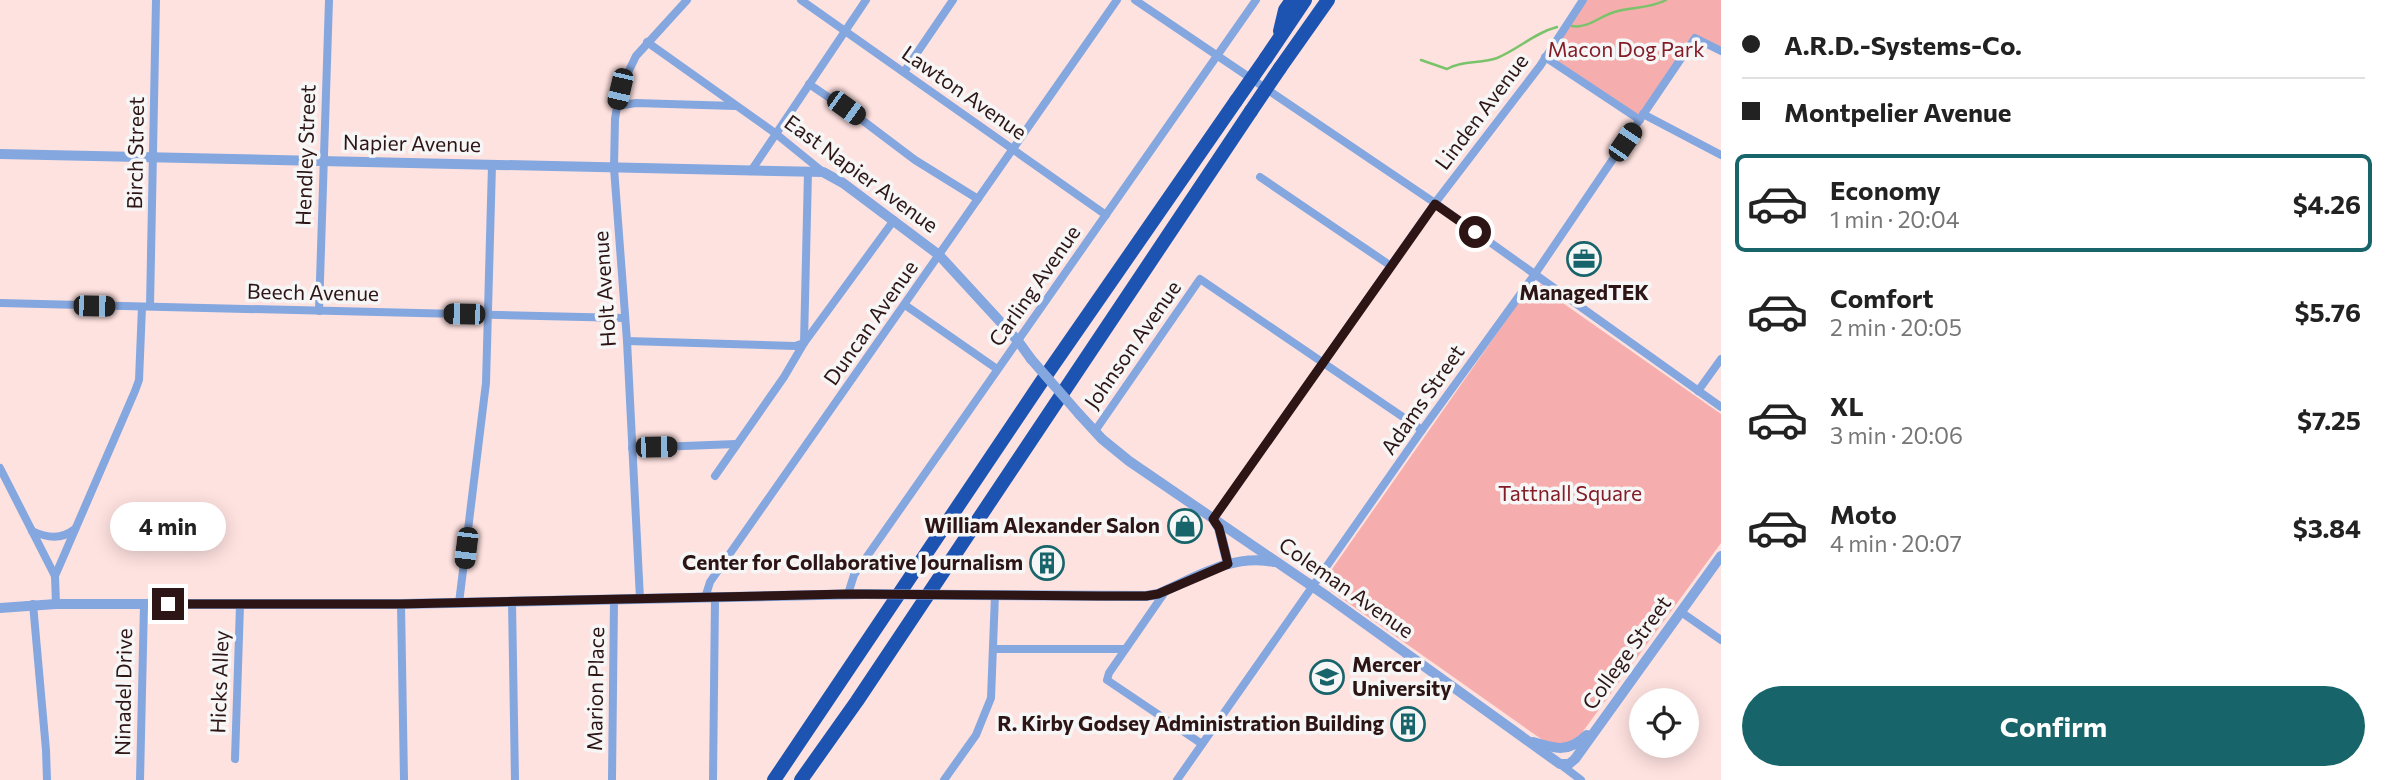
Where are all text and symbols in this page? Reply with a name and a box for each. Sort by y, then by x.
text: A.R.D.-Systems-Co. [1784,29,2022,60]
park label: Macon Dog Park [1547,36,1705,61]
street label: Lawton Avenue [898,39,1032,144]
street label: Linden Avenue [1429,48,1533,174]
car [606,66,635,112]
street label: Hendley Street [290,84,319,226]
car [823,87,870,129]
street label: Birch Street [121,96,148,210]
text: Montpelier Avenue [1784,96,2011,127]
street label: East Napier Avenue [780,109,944,237]
car [1605,119,1646,165]
street label: Napier Avenue [343,129,481,156]
icon: car [1746,172,1809,235]
text: Economy [1830,174,1941,205]
text: $4.26 [2293,188,2361,219]
text: 1 min · 20:04 [1830,205,1960,233]
route start [1459,216,1491,248]
street label: Carling Avenue [983,220,1085,350]
street label: Holt Avenue [587,230,620,348]
office icon: ManagedTEK [1565,240,1603,278]
street label: Duncan Avenue [817,255,922,389]
street label: Johnson Avenue [1078,275,1185,413]
street label: Beech Avenue [247,278,379,305]
place label: ManagedTEK [1519,279,1649,304]
icon: car [1746,280,1809,343]
text: Comfort [1830,282,1933,313]
car [73,295,116,317]
text: $5.76 [2294,296,2361,327]
car [443,303,486,325]
text: 2 min · 20:05 [1830,313,1962,341]
street label: Adams Street [1375,339,1469,459]
icon: car [1746,388,1809,451]
text: XL [1830,390,1864,421]
text: $7.25 [2297,404,2361,435]
text: 3 min · 20:06 [1830,421,1963,449]
car [635,436,678,458]
park label: Tattnall Square [1498,480,1642,505]
icon: car [1746,496,1809,559]
text: Moto [1830,498,1897,529]
callout: 4 min [110,503,226,552]
shop icon: William Alexander Salon [1166,507,1204,545]
text: 4 min [139,512,197,540]
place label: William Alexander Salon [924,512,1160,537]
text: $3.84 [2293,512,2361,543]
car [454,526,479,570]
text: 4 min · 20:07 [1830,529,1962,557]
street label: Coleman Avenue [1275,531,1419,643]
building icon: Center for Collaborative Journalism [1028,544,1066,582]
place label: Center for Collaborative Journalism [682,549,1023,574]
route end [152,588,184,620]
street label: College Street [1576,590,1675,714]
street label: Marion Place [581,627,608,751]
street label: Ninadel Drive [109,628,136,756]
street label: Hicks Alley [204,630,233,734]
place label: Mercer University [1352,651,1452,700]
school or university icon: Mercer University [1308,658,1346,696]
button: Confirm [1742,686,2365,766]
map controls [1629,688,1699,758]
button: locate [1629,688,1699,758]
building icon: R. Kirby Godsey Administration Building [1389,705,1427,743]
place label: R. Kirby Godsey Administration Building [997,710,1384,735]

